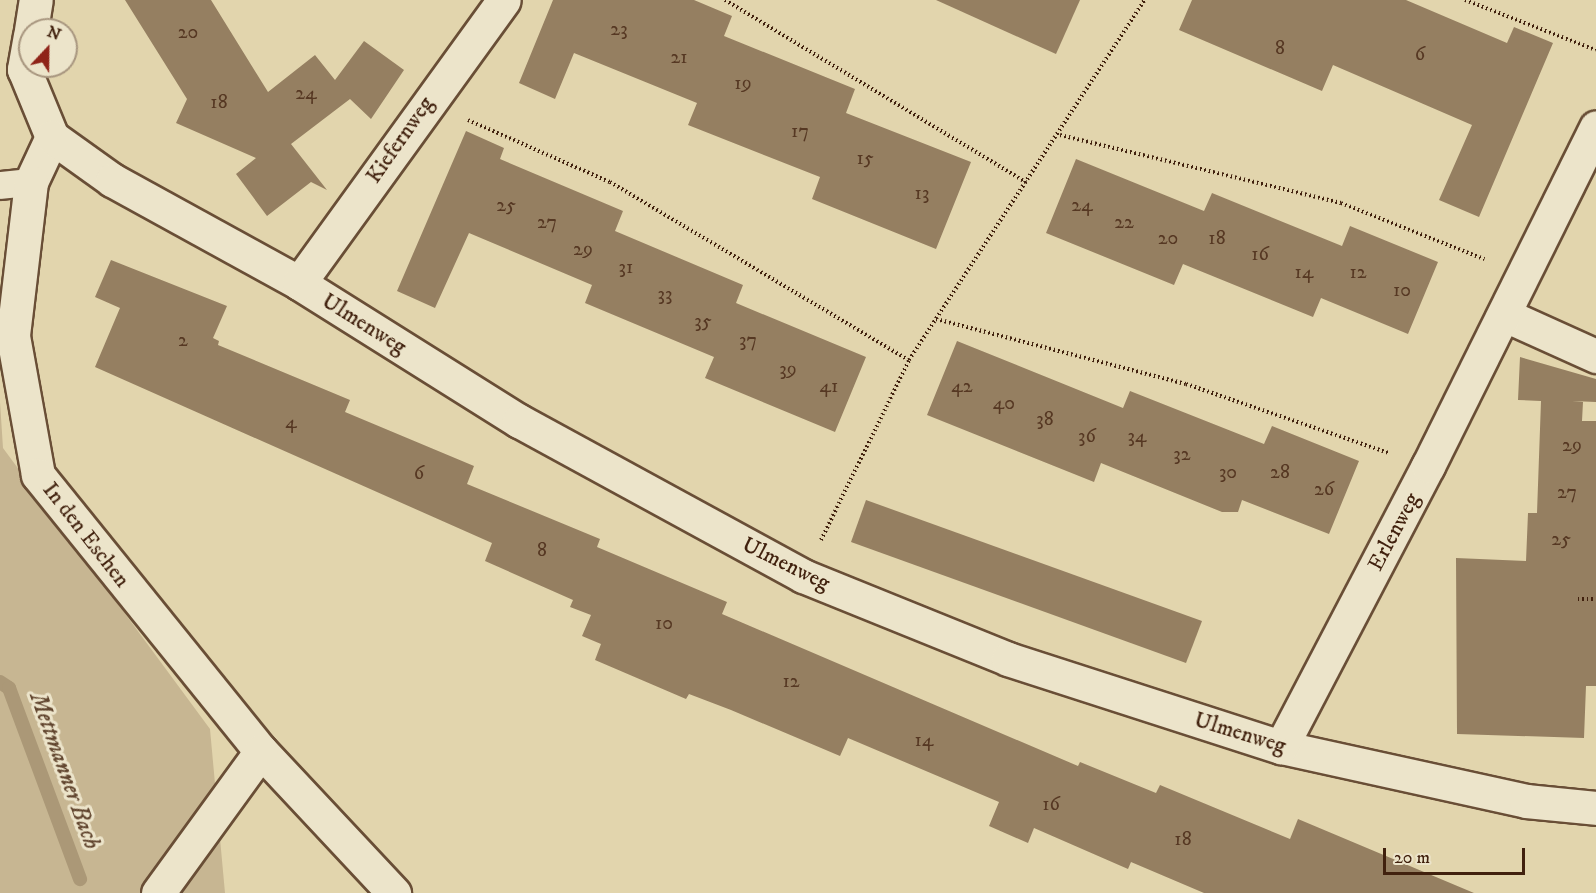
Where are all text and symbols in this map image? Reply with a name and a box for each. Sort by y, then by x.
house number: 23 [610,17,628,41]
north arrow [18,18,78,78]
house number: 20 [178,20,198,44]
text: N [44,21,64,45]
house number: 8 [1275,36,1285,60]
house number: 6 [1415,42,1425,66]
house number: 21 [670,45,688,69]
house number: 19 [734,71,752,95]
house number: 24 [295,81,317,105]
house number: 18 [210,90,228,114]
street label: Kiefernweg [361,92,439,188]
house number: 17 [791,119,809,143]
house number: 15 [856,146,874,170]
house number: 13 [915,181,929,205]
house number: 25 [496,193,516,217]
house number: 24 [1071,193,1093,217]
house number: 27 [537,210,557,234]
house number: 22 [1114,210,1134,234]
house number: 20 [1158,226,1178,250]
house number: 18 [1208,226,1226,250]
house number: 29 [573,237,593,261]
house number: 16 [1251,242,1269,266]
house number: 31 [619,255,633,279]
house number: 14 [1295,260,1313,284]
house number: 12 [1349,260,1367,284]
house number: 10 [1393,278,1411,302]
house number: 33 [658,282,672,306]
street label: Ulmenweg [317,288,411,360]
house number: 35 [694,309,712,333]
house number: 2 [178,328,188,352]
house number: 37 [739,328,757,352]
house number: 39 [779,357,797,381]
house number: 41 [820,374,838,398]
house number: 42 [951,374,973,398]
house number: 40 [993,391,1015,415]
house number: 38 [1036,407,1054,431]
house number: 4 [285,410,297,434]
house number: 36 [1078,424,1096,448]
house number: 34 [1128,424,1146,448]
house number: 29 [1562,433,1582,457]
house number: 32 [1173,442,1191,466]
house number: 30 [1219,460,1237,484]
house number: 28 [1270,460,1290,484]
house number: 6 [414,461,424,485]
street label: In den Eschen [37,477,135,593]
house number: 26 [1314,477,1334,501]
house number: 27 [1557,480,1577,504]
street label: Erlenweg [1363,488,1425,576]
house number: 25 [1551,527,1571,551]
street label: Ulmenweg [738,531,834,597]
house number: 8 [537,538,547,562]
house number: 10 [655,611,673,635]
house number: 12 [782,669,800,693]
water label: Mettmanner Bach [22,689,106,853]
street label: Ulmenweg [1191,707,1289,759]
house number: 14 [915,728,933,752]
house number: 16 [1042,792,1060,816]
house number: 18 [1174,827,1192,851]
scale bar [1386,836,1528,874]
text: 20 m [1394,847,1430,869]

